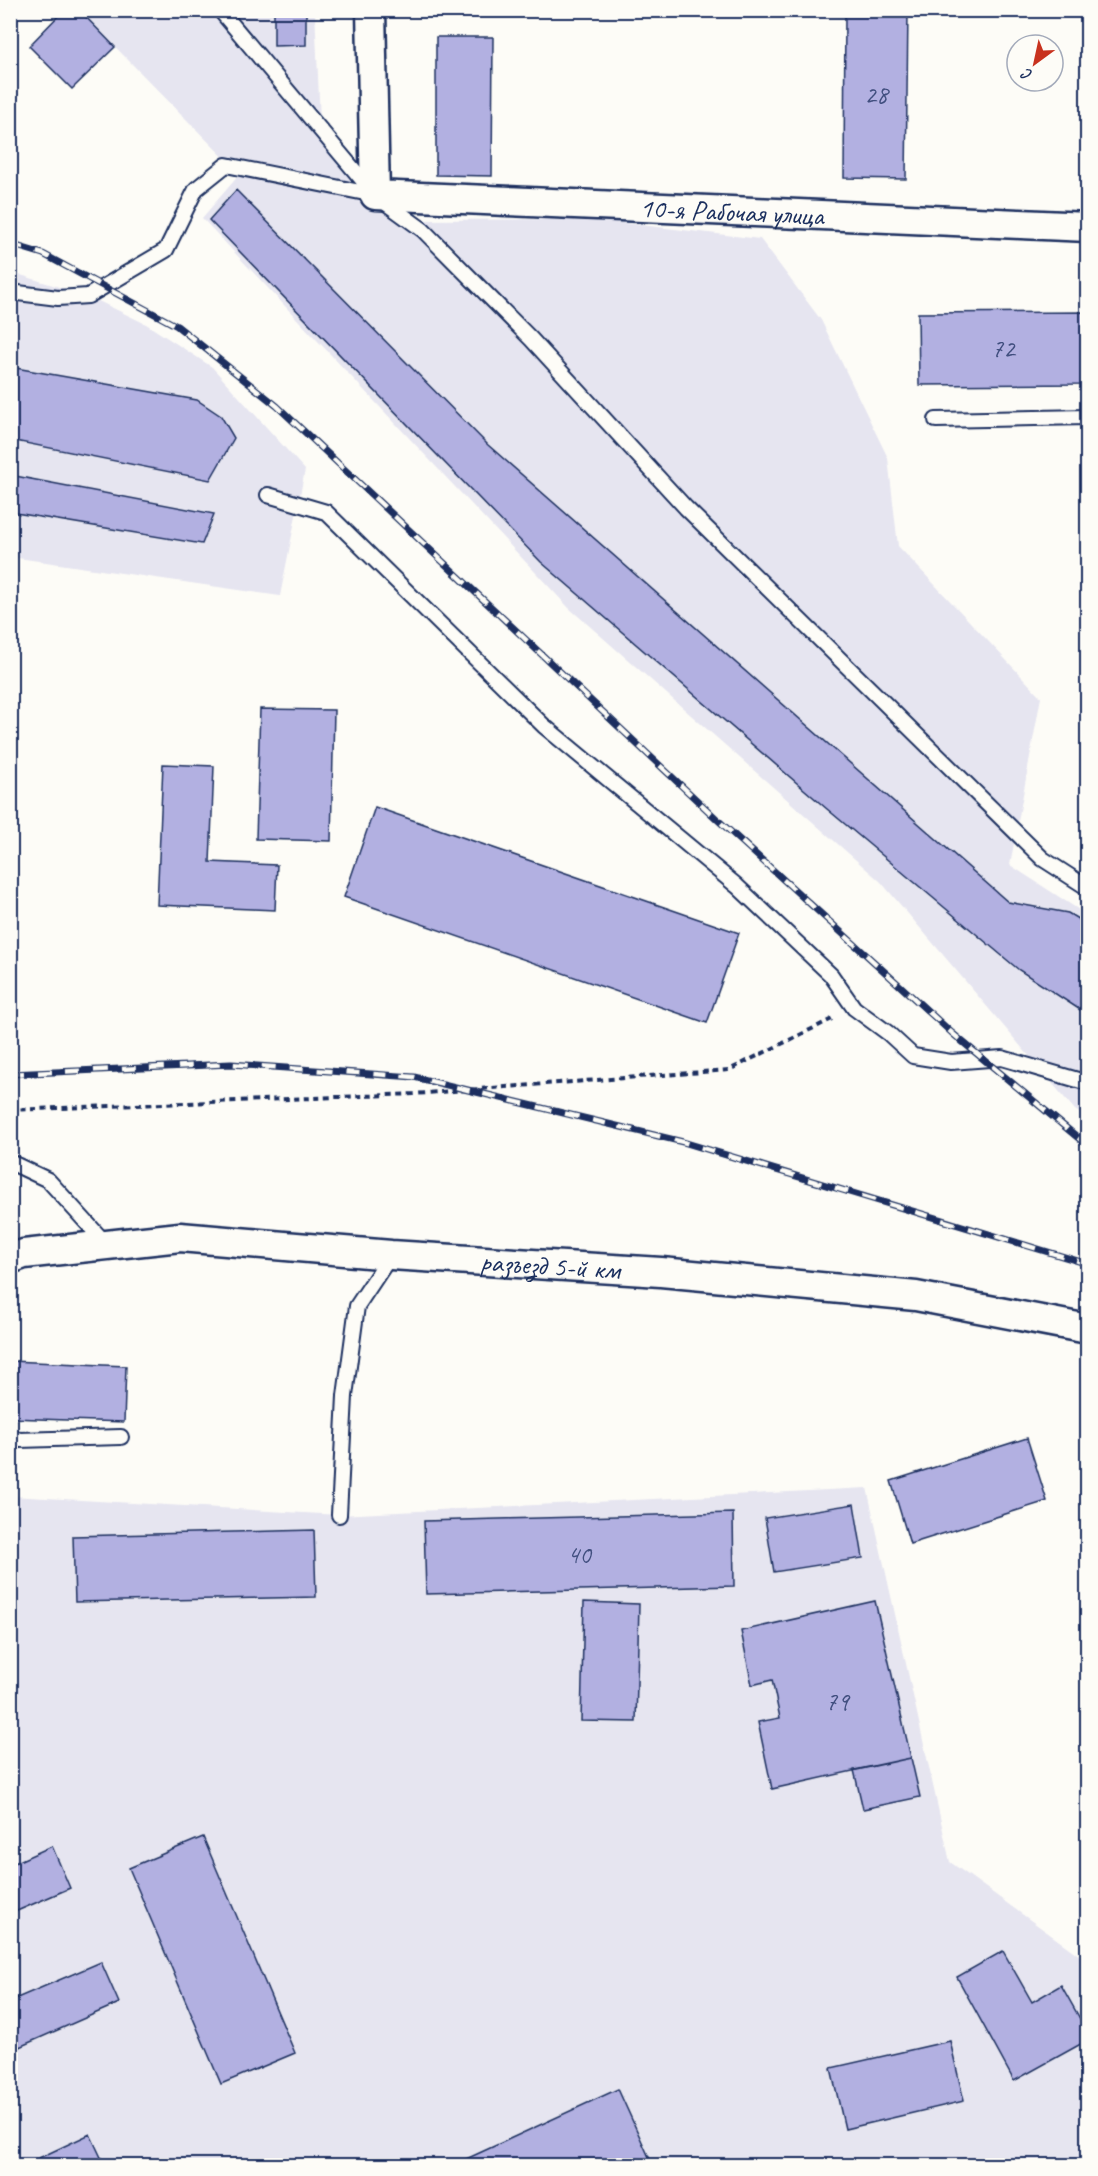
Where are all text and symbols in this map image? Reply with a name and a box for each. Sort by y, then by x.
north arrow [1005,33,1065,93]
text: С [1017,63,1036,85]
house number: 28 [864,78,890,111]
street label: 10-я Рабочая улица [639,190,826,233]
house number: 72 [991,332,1017,365]
street label: разъезд 5-й км [479,1244,624,1288]
house number: 40 [567,1538,593,1571]
house number: 79 [825,1685,851,1718]

